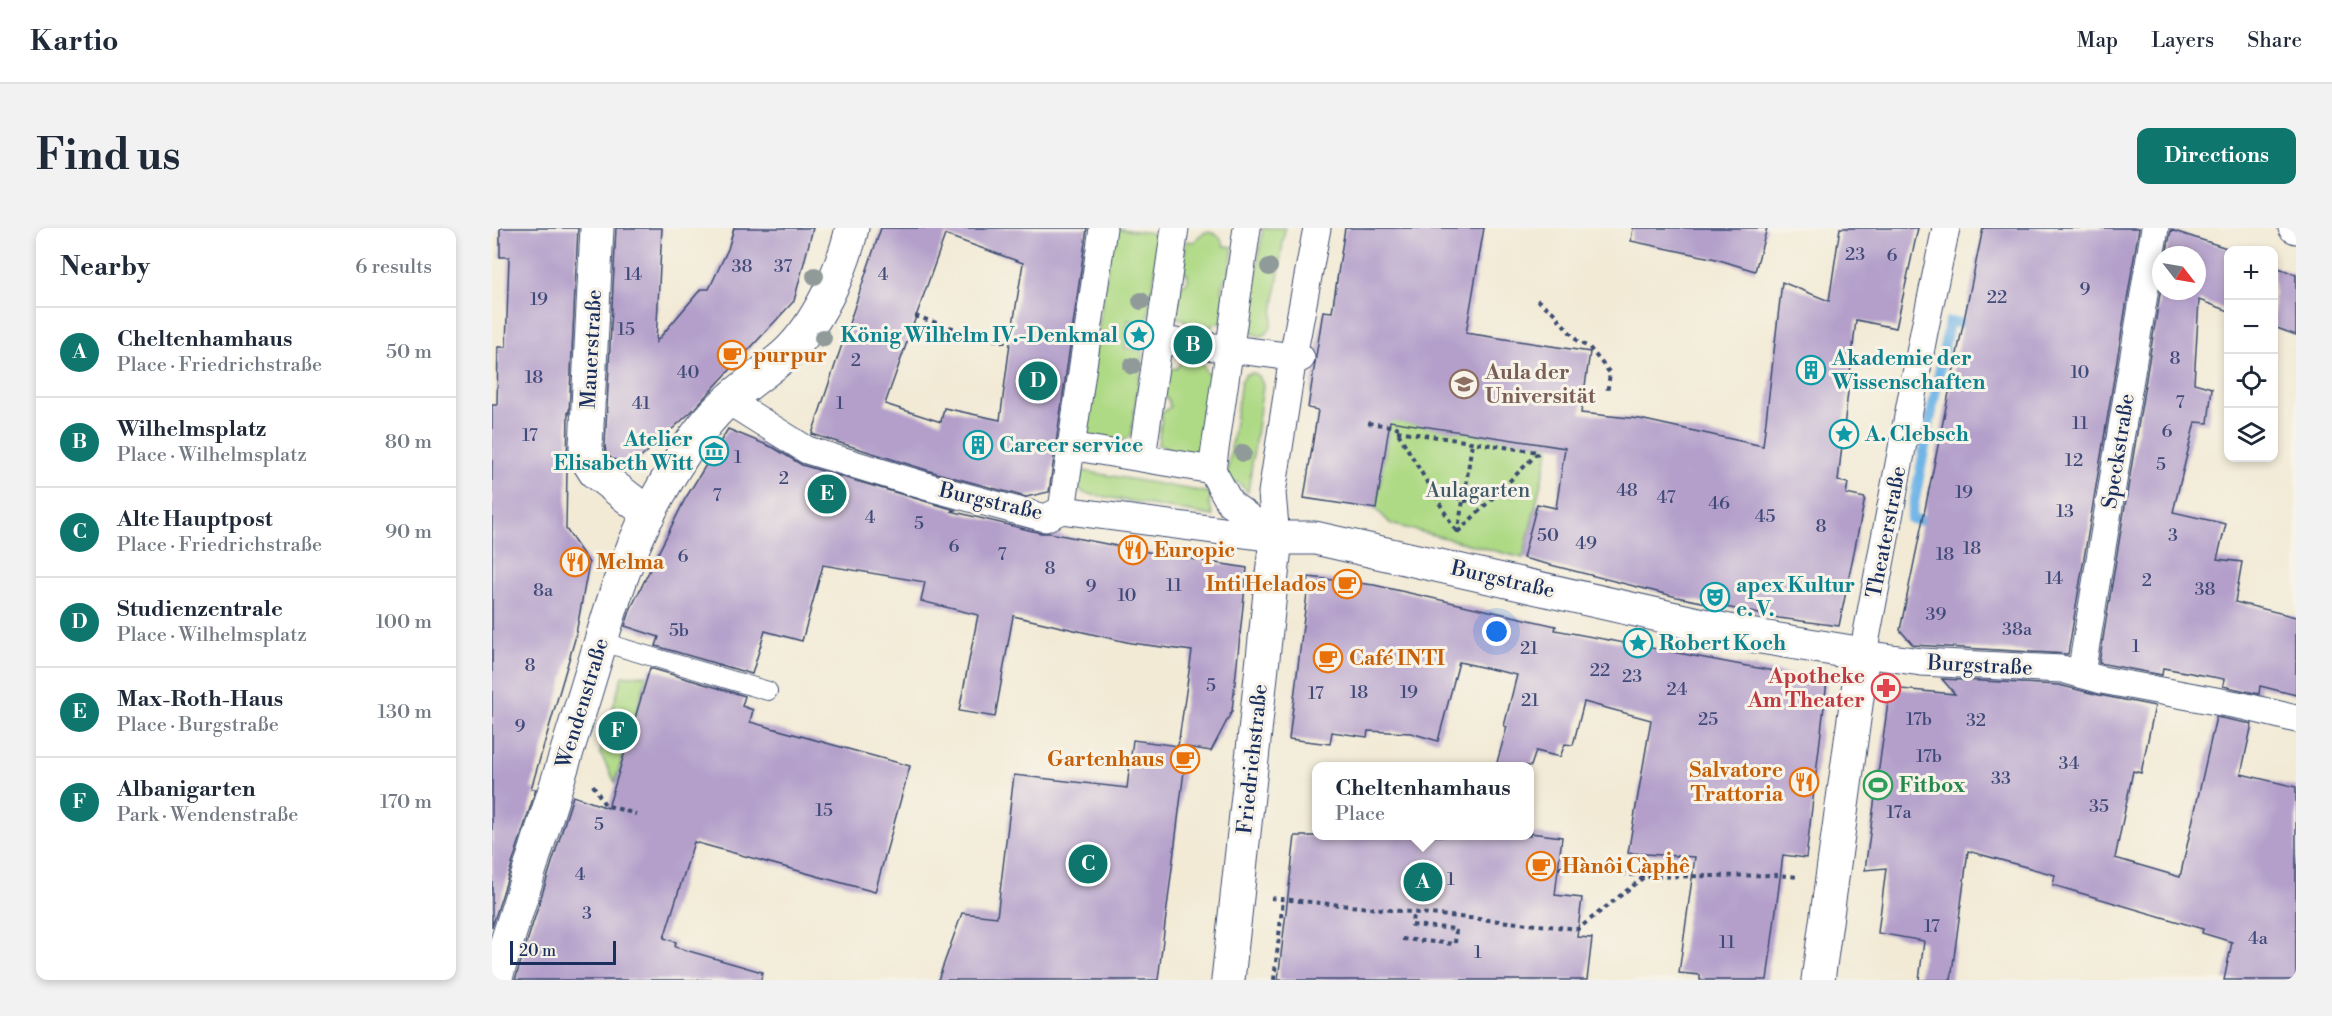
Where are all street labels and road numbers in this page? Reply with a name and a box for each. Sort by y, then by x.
street label: Mauerstraße [576,289,608,409]
street label: Speckstraße [2097,392,2141,510]
street label: Theaterstraße [1861,464,1913,600]
street label: Burgstraße [936,477,1045,526]
street label: Burgstraße [1448,555,1557,604]
street label: Wendenstraße [551,635,615,772]
street label: Burgstraße [1926,650,2033,682]
street label: Friedrichstraße [1232,683,1274,835]

